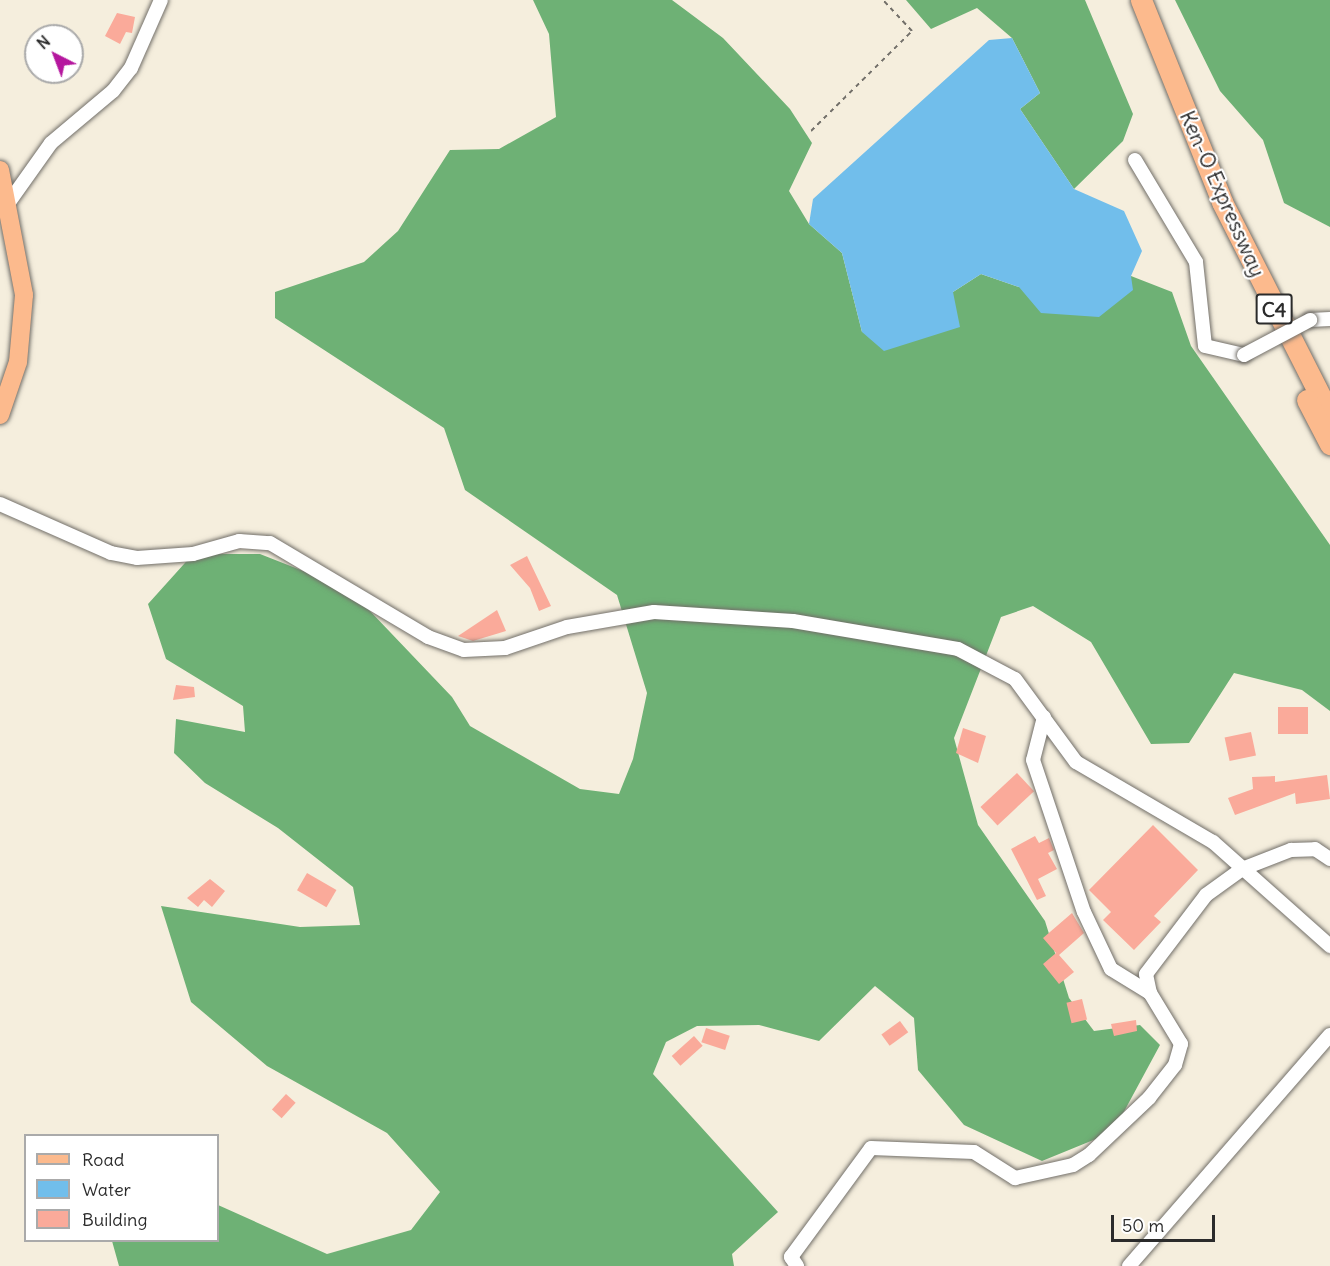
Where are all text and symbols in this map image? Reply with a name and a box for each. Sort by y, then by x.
north arrow [24,24,84,84]
text: N [32,31,54,53]
street label: Ken-O Expressway [1174,107,1270,281]
road number: C4 [1254,292,1294,326]
legend [24,1134,219,1242]
text: Road [82,1148,124,1171]
text: Water [82,1178,131,1201]
scale bar [1114,1203,1218,1241]
text: Building [82,1208,147,1231]
text: 50 m [1122,1214,1164,1237]

